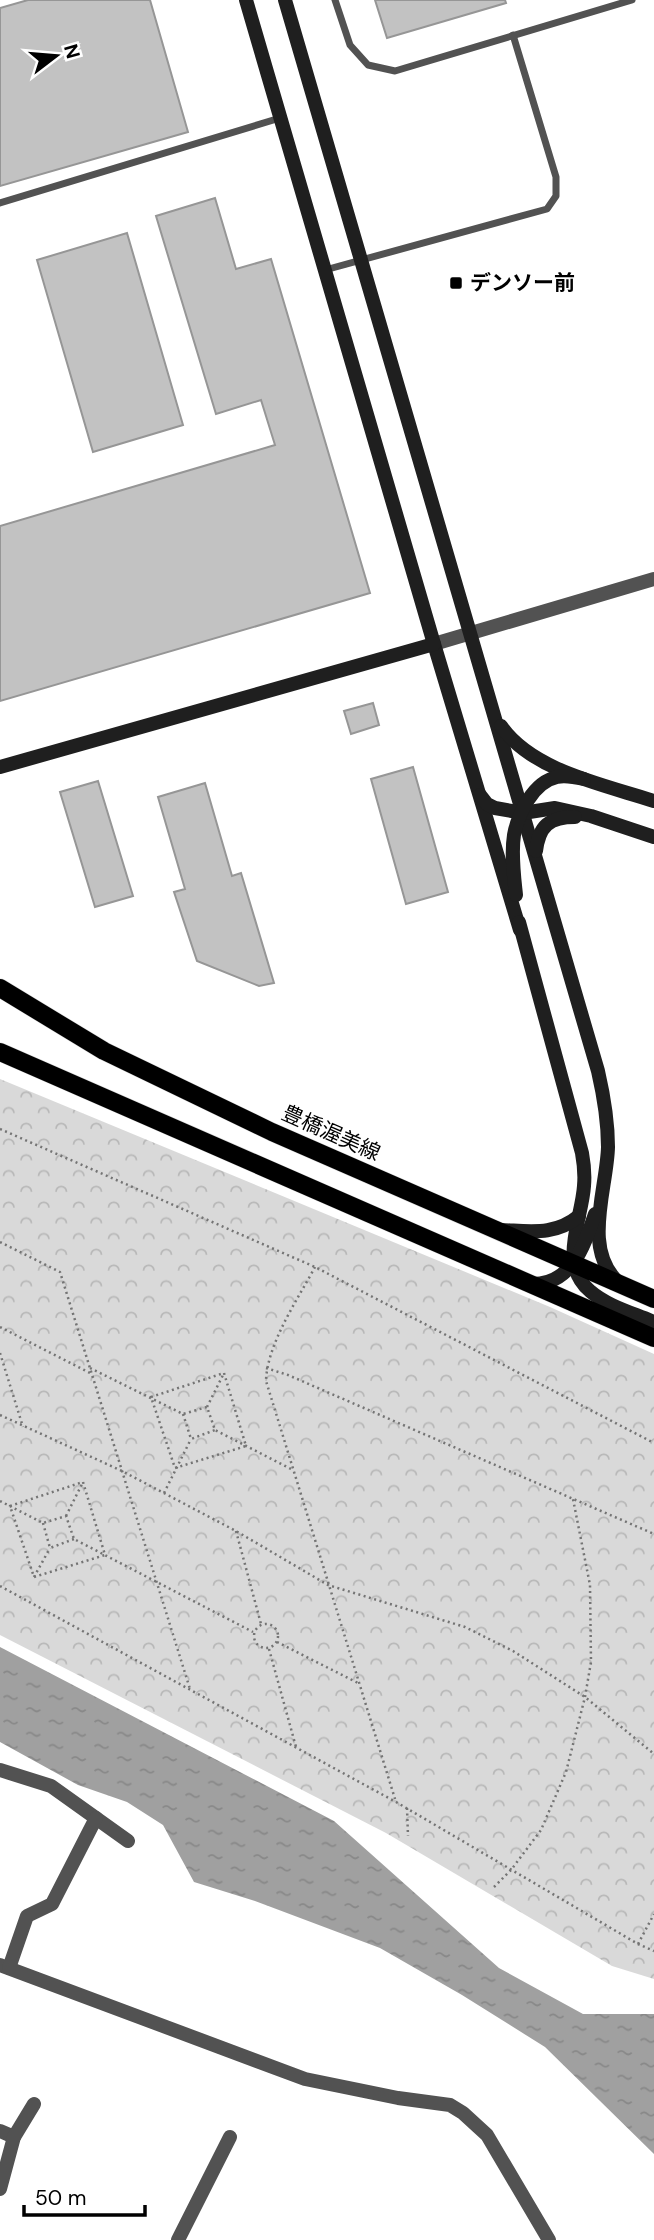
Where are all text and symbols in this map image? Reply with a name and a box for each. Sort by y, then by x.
north arrow [21,21,91,91]
text: N [58,41,86,62]
place label: デンソー前 [470,269,575,297]
marker: デンソー前 [448,275,464,291]
street label: 豊橋渥美線 [277,1099,385,1167]
scale bar [24,2174,145,2218]
text: 50 m [35,2184,86,2212]

